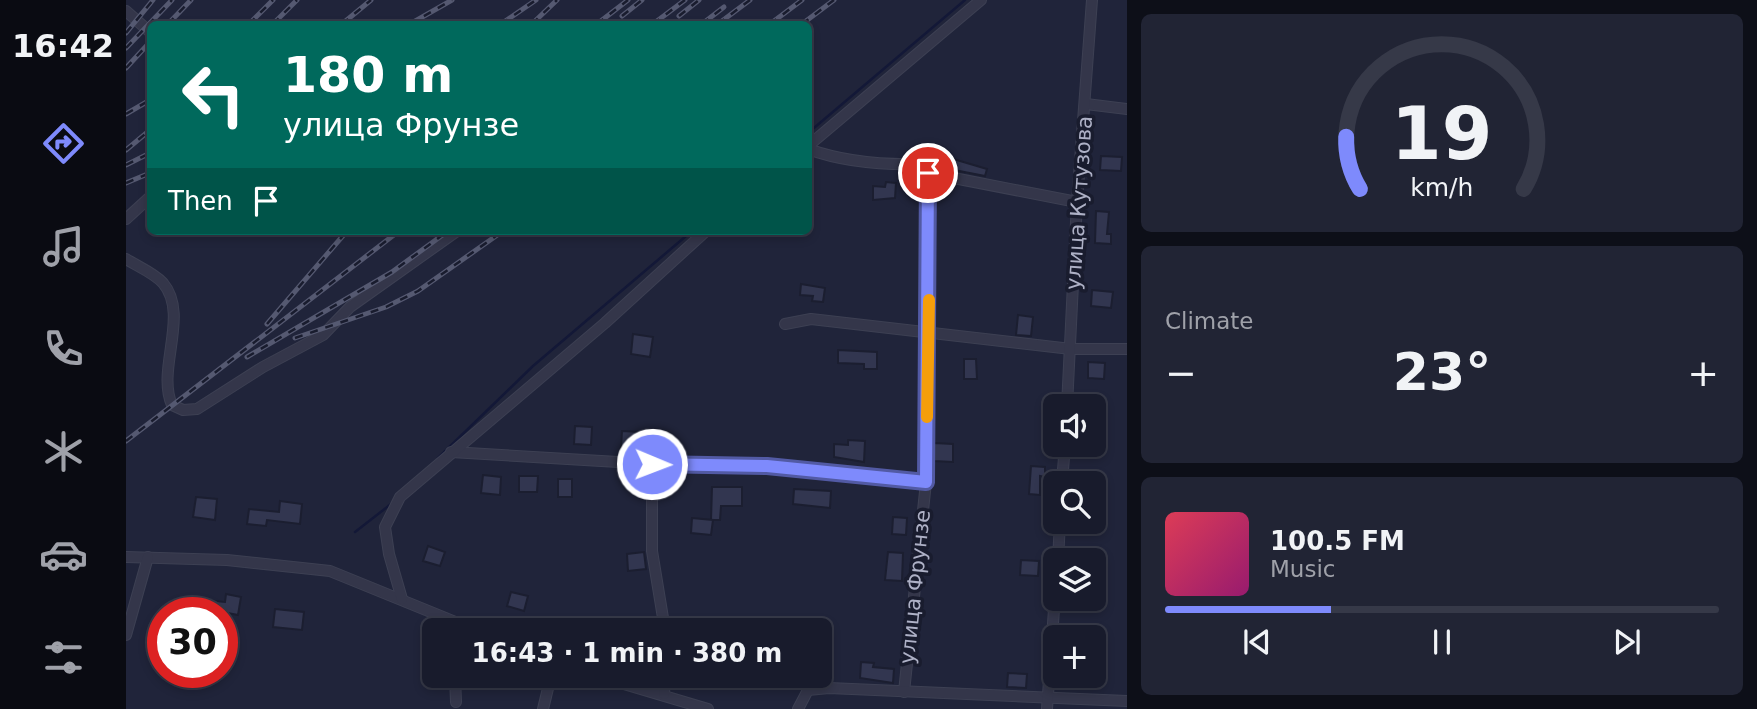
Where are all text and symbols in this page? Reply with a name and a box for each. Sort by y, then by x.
text: 16:42 [12,27,114,65]
text: 180 m [283,47,453,104]
icon: left [168,49,259,140]
text: 19 [1391,91,1493,176]
text: улица Фрунзе [283,106,519,144]
street label: улица Кутузова [1061,115,1097,291]
icon: directions [39,119,88,168]
pin [898,143,958,203]
icon: arrive [909,154,947,192]
text: km/h [1410,173,1474,202]
icon: arrive [247,182,285,220]
text: Then [168,186,233,216]
icon: music [39,222,88,271]
text: Climate [1165,308,1254,334]
icon: phone [39,324,88,373]
text: 23° [1393,342,1491,402]
text: − [1165,351,1197,395]
text: + [1687,351,1719,395]
map controls [1043,394,1106,688]
button: sound [1043,394,1106,457]
icon: climate [39,427,88,476]
position arrow [615,427,689,501]
button: search [1043,471,1106,534]
street label: улица Фрунзе [895,509,935,665]
text: 100.5 FM [1270,526,1405,556]
icon: car [39,530,88,579]
button: layers [1043,548,1106,611]
text: Music [1270,556,1335,582]
speed limit sign: 30 [147,597,238,688]
icon: previous [1238,623,1276,661]
icon: pause [1423,623,1461,661]
icon: next [1608,623,1646,661]
button: + [1043,625,1106,688]
icon: filters [39,633,88,682]
text: 16:43 · 1 min · 380 m [472,638,782,668]

